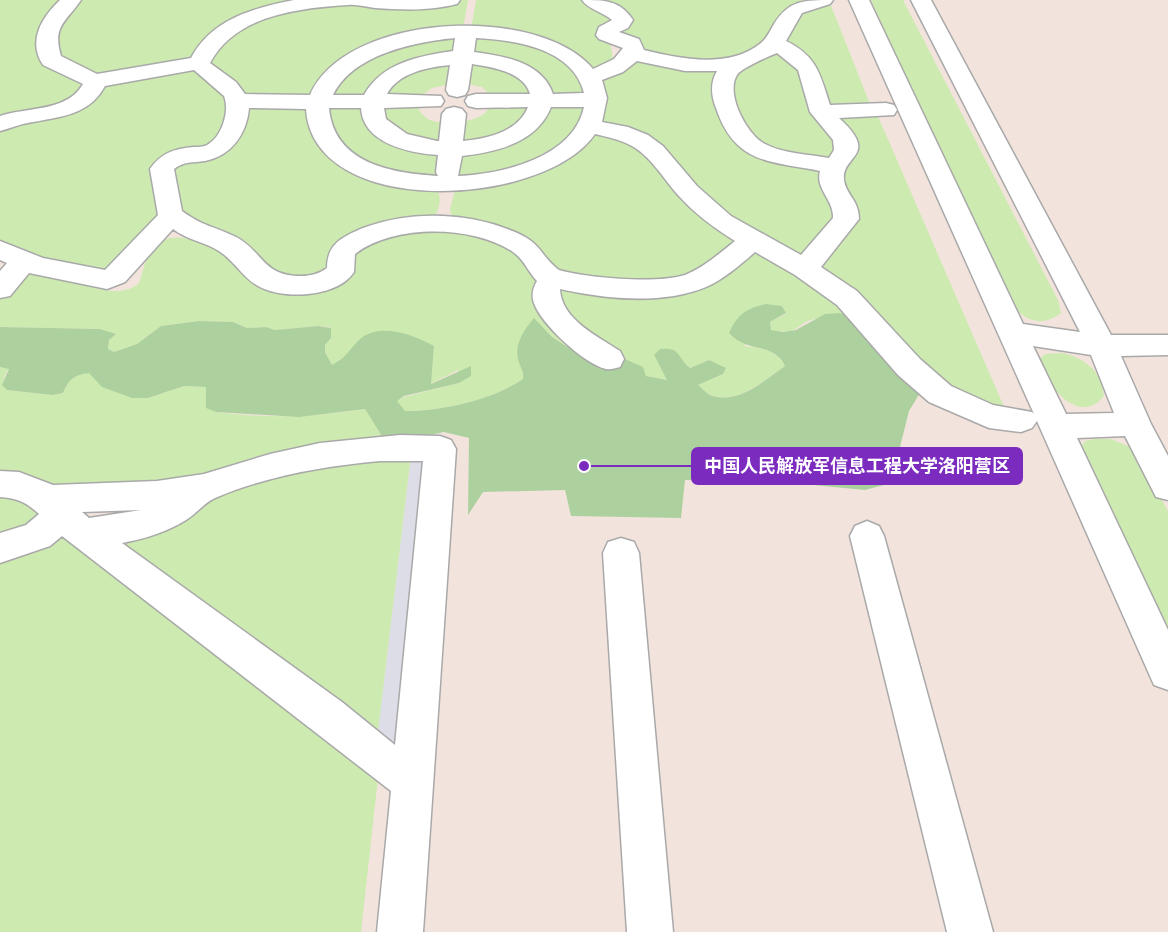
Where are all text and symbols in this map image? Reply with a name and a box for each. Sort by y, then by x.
callout: 中国人民解放军信息工程大学洛阳营区 [692,448,1022,484]
text: 中国人民解放军信息工程大学洛阳营区 [704,454,1010,477]

